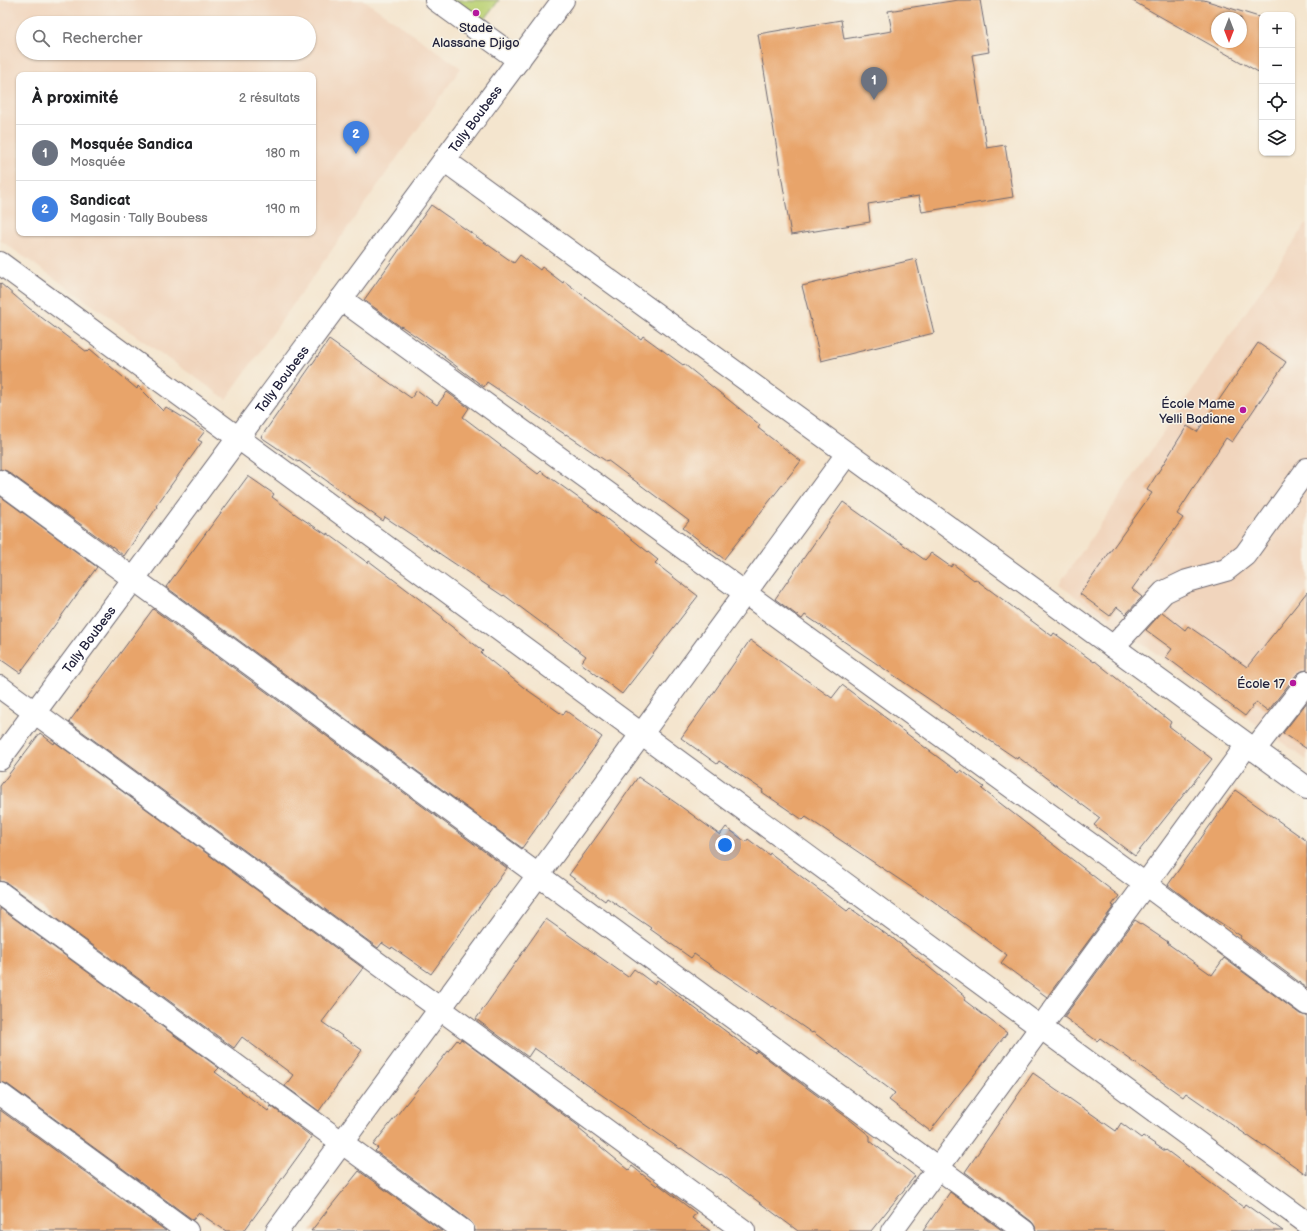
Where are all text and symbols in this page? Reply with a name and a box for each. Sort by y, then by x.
marker: Stade Alassane Djigo [471,8,481,18]
north arrow [1211,12,1247,48]
map controls [1259,12,1295,156]
button: + [1259,12,1295,48]
search box [16,16,316,60]
place label: Stade Alassane Djigo [432,20,520,51]
icon: search [30,27,52,49]
text: Rechercher [62,29,142,48]
button: − [1259,48,1295,84]
pin: 1 [861,67,887,100]
street label: Tally Boubess [446,82,506,156]
button: locate [1259,84,1295,120]
text: À proximité [32,88,118,108]
text: 2 résultats [239,90,300,106]
button: layers [1259,120,1295,156]
pin: 2 [343,121,369,154]
text: Mosquée Sandica [70,135,193,154]
text: 1 [42,145,48,161]
text: 180 m [265,145,300,161]
text: Mosquée [70,154,125,170]
text: Sandicat [70,191,130,210]
text: 2 [41,201,49,217]
text: 190 m [266,201,300,217]
text: Magasin · Tally Boubess [70,210,208,226]
street label: Tally Boubess [252,343,313,416]
place label: École Mame Yelli Badiane [1158,396,1235,427]
marker: École Mame Yelli Badiane [1238,405,1248,415]
street label: Tally Boubess [59,603,120,677]
place label: École 17 [1237,676,1286,692]
marker: École 17 [1288,678,1298,688]
your location [715,835,735,855]

